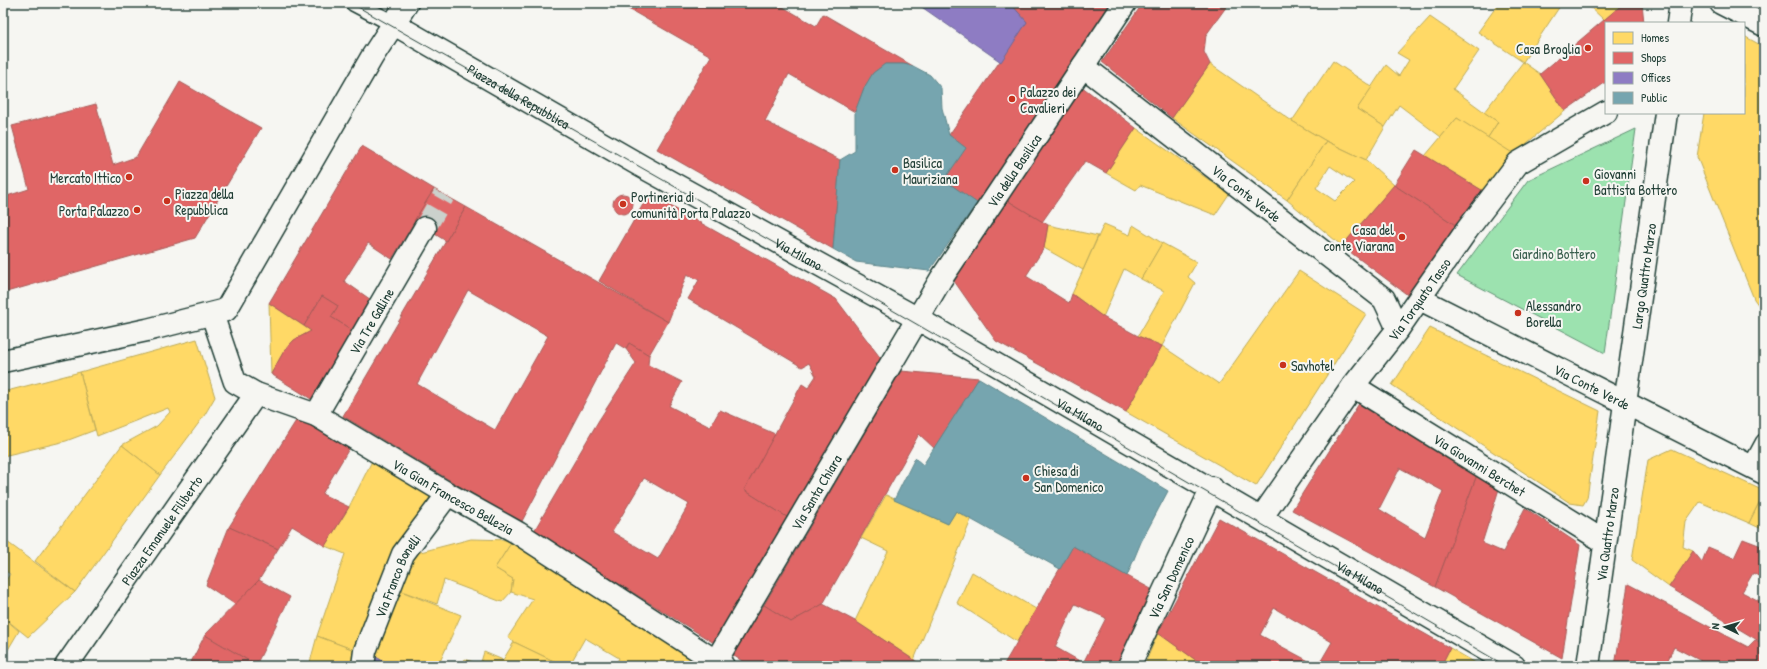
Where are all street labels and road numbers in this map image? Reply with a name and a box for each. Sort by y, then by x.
street label: Piazza della Repubblica [464,59,574,133]
street label: Via della Basilica [982,129,1045,211]
street label: Via Conte Verde [1208,160,1286,226]
street label: Largo Quattro Marzo [1626,222,1660,330]
street label: Via Milano [771,232,827,274]
street label: Via Torquato Tasso [1383,253,1455,344]
street label: Via Tre Galline [344,284,398,358]
street label: Via Conte Verde [1551,359,1634,414]
street label: Via Milano [1053,392,1108,435]
street label: Via Giovanni Berchet [1430,429,1530,500]
street label: Via Santa Chiara [786,450,845,533]
street label: Via Gian Francesco Bellezia [389,454,518,539]
street label: Piazza Emanuele Filiberto [116,471,206,589]
street label: Via Quattro Marzo [1591,486,1623,583]
street label: Via Franco Bonelli [370,530,424,620]
street label: Via San Domenico [1143,532,1198,622]
street label: Via Milano [1333,555,1388,598]

